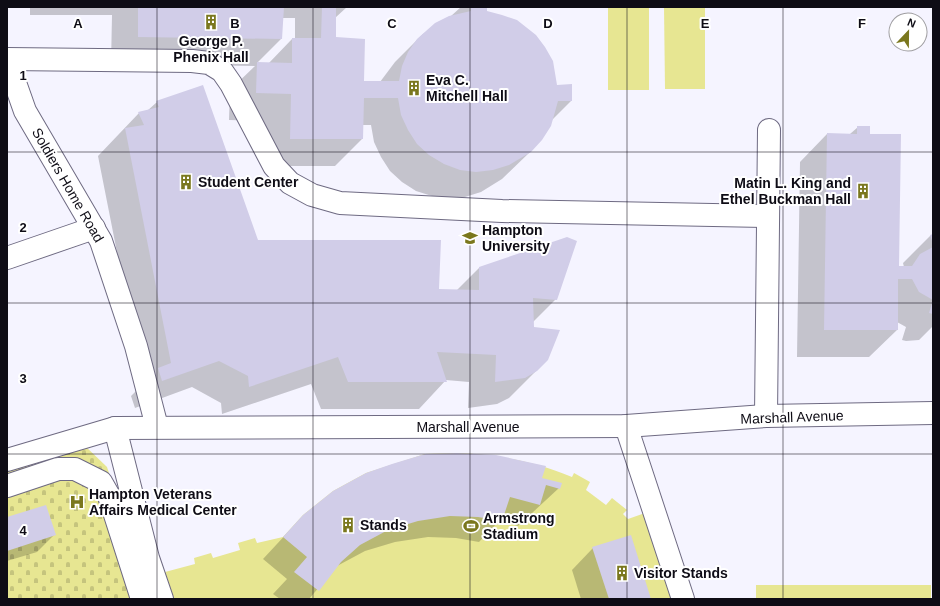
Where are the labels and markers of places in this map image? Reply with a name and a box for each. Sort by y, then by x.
building icon: George P. Phenix Hall [202,13,220,31]
place label: George P. Phenix Hall [173,33,249,65]
place label: Eva C. Mitchell Hall [426,72,508,104]
building icon: Eva C. Mitchell Hall [405,79,423,97]
building icon: Student Center [177,173,195,191]
place label: Student Center [198,174,299,190]
place label: Matin L. King and Ethel Buckman Hall [720,175,851,207]
building icon: Matin L. King and Ethel Buckman Hall [854,182,872,200]
place label: Hampton University [482,222,550,254]
school or university icon: Hampton University [461,229,479,247]
place label: Hampton Veterans Affairs Medical Center [89,486,237,518]
hospital icon: Hampton Veterans Affairs Medical Center [68,493,86,511]
place label: Armstrong Stadium [483,510,555,542]
building icon: Stands [339,516,357,534]
place label: Stands [360,517,407,533]
sports icon: Armstrong Stadium [462,517,480,535]
building icon: Visitor Stands [613,564,631,582]
place label: Visitor Stands [634,565,728,581]

